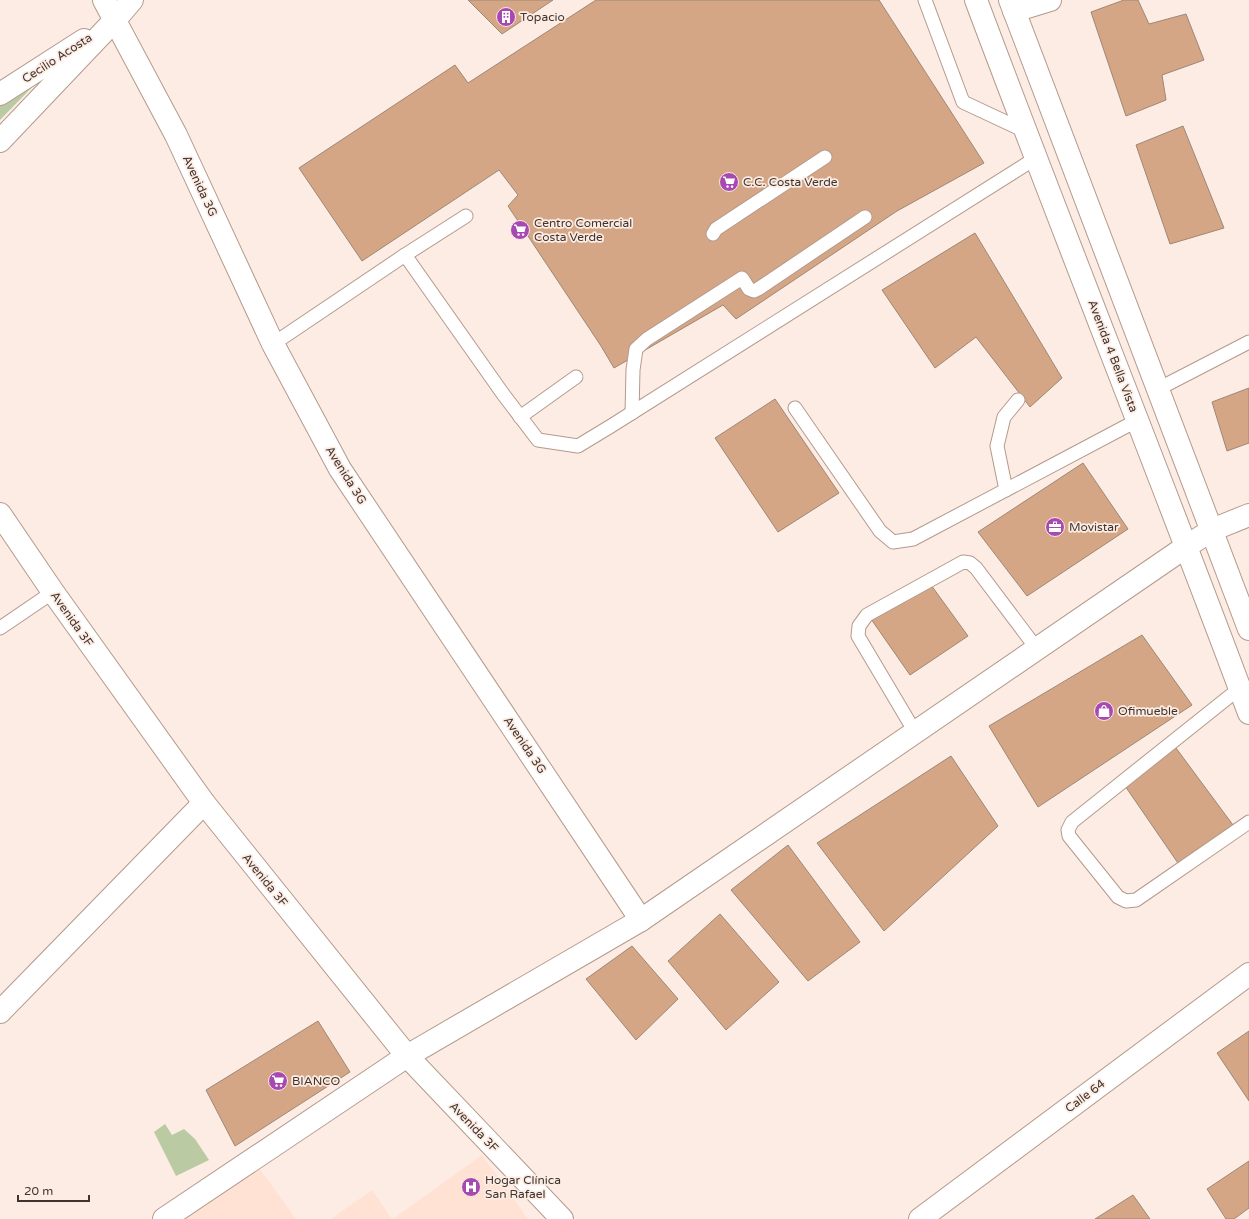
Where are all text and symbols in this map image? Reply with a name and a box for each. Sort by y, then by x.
building icon: Topacio [495,6,517,28]
place label: Topacio [520,10,565,24]
street label: Cecilio Acosta [20,30,94,86]
street label: Avenida 3G [180,153,220,219]
supermarket icon: C.C. Costa Verde [718,171,740,193]
place label: C.C. Costa Verde [743,175,838,189]
place label: Centro Comercial Costa Verde [534,216,632,244]
supermarket icon: Centro Comercial Costa Verde [509,219,531,241]
street label: Avenida 4 Bella Vista [1085,298,1141,414]
street label: Avenida 3G [323,443,369,507]
office icon: Movistar [1044,516,1066,538]
place label: Movistar [1069,520,1119,534]
street label: Avenida 3F [48,589,96,649]
shop icon: Ofimueble [1093,700,1115,722]
place label: Ofimueble [1118,704,1178,718]
street label: Avenida 3G [501,714,549,776]
street label: Avenida 3F [239,851,291,909]
supermarket icon: BIANCO [267,1070,289,1092]
place label: BIANCO [292,1074,340,1088]
street label: Calle 64 [1062,1076,1108,1115]
street label: Avenida 3F [447,1099,501,1155]
place label: Hogar Clínica San Rafael [485,1173,561,1201]
hospital icon: Hogar Clínica San Rafael [460,1176,482,1198]
scale bar [18,1177,89,1203]
text: 20 m [24,1184,53,1198]

